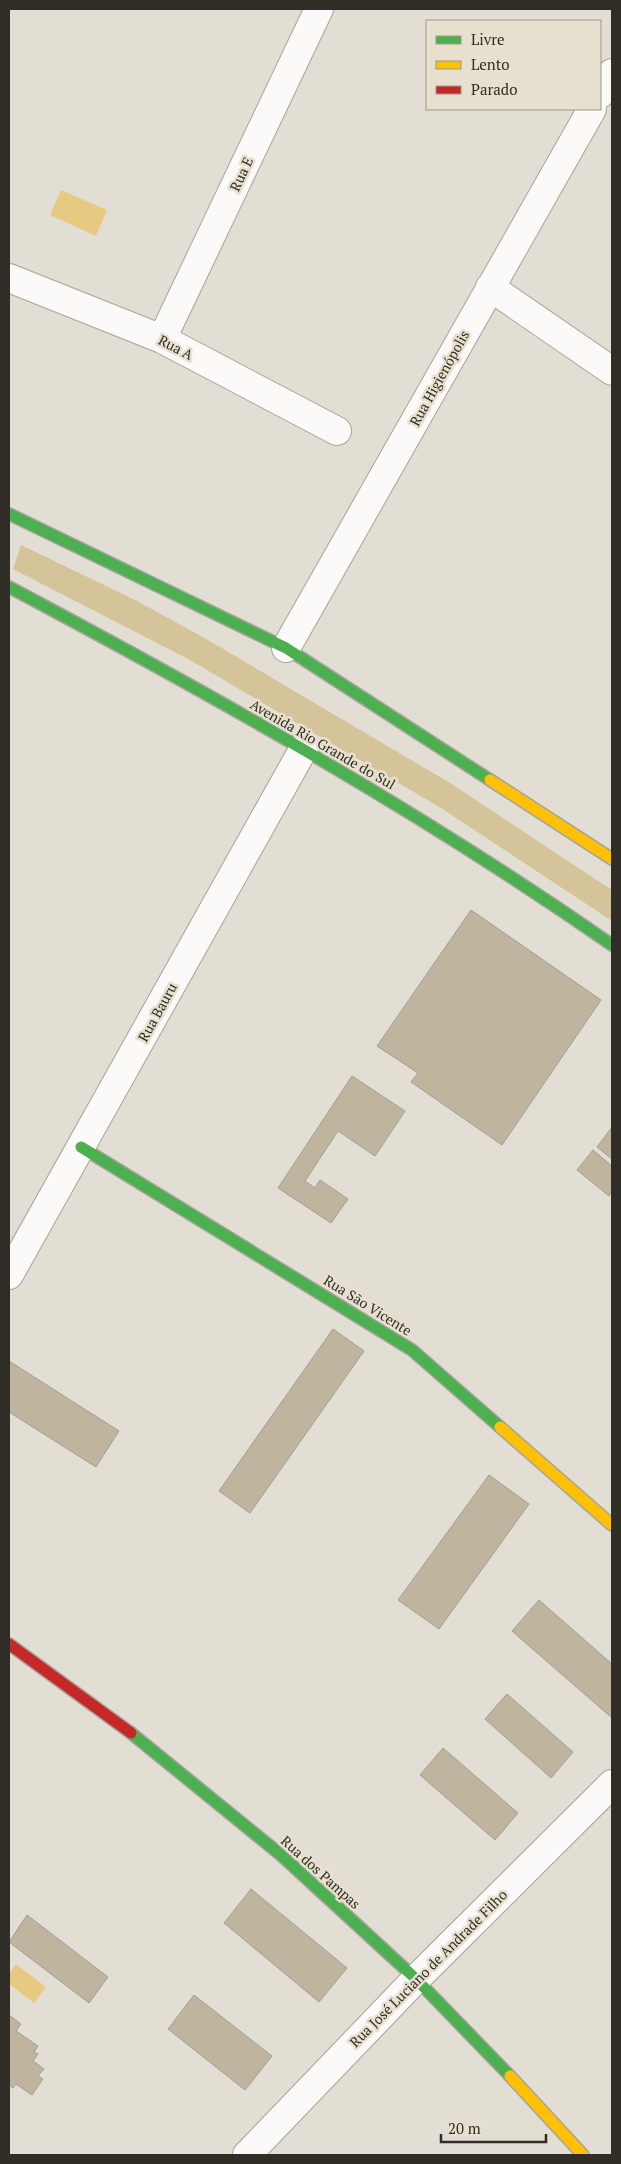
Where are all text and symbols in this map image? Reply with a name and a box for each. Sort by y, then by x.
legend [426,20,601,110]
text: Livre [471,29,505,49]
text: Lento [471,54,510,74]
text: Parado [471,79,517,99]
street label: Rua E [225,154,257,194]
street label: Rua Higienópolis [405,327,473,429]
street label: Rua A [155,330,197,364]
street label: Avenida Rio Grande do Sul [247,695,399,793]
street label: Rua Bauru [133,979,181,1045]
street label: Rua São Vicente [320,1270,416,1340]
street label: Rua dos Pampas [277,1831,365,1913]
street label: Rua José Luciano de Andrade Filho [345,1885,511,2051]
scale bar [441,2112,546,2144]
text: 20 m [448,2118,481,2138]

